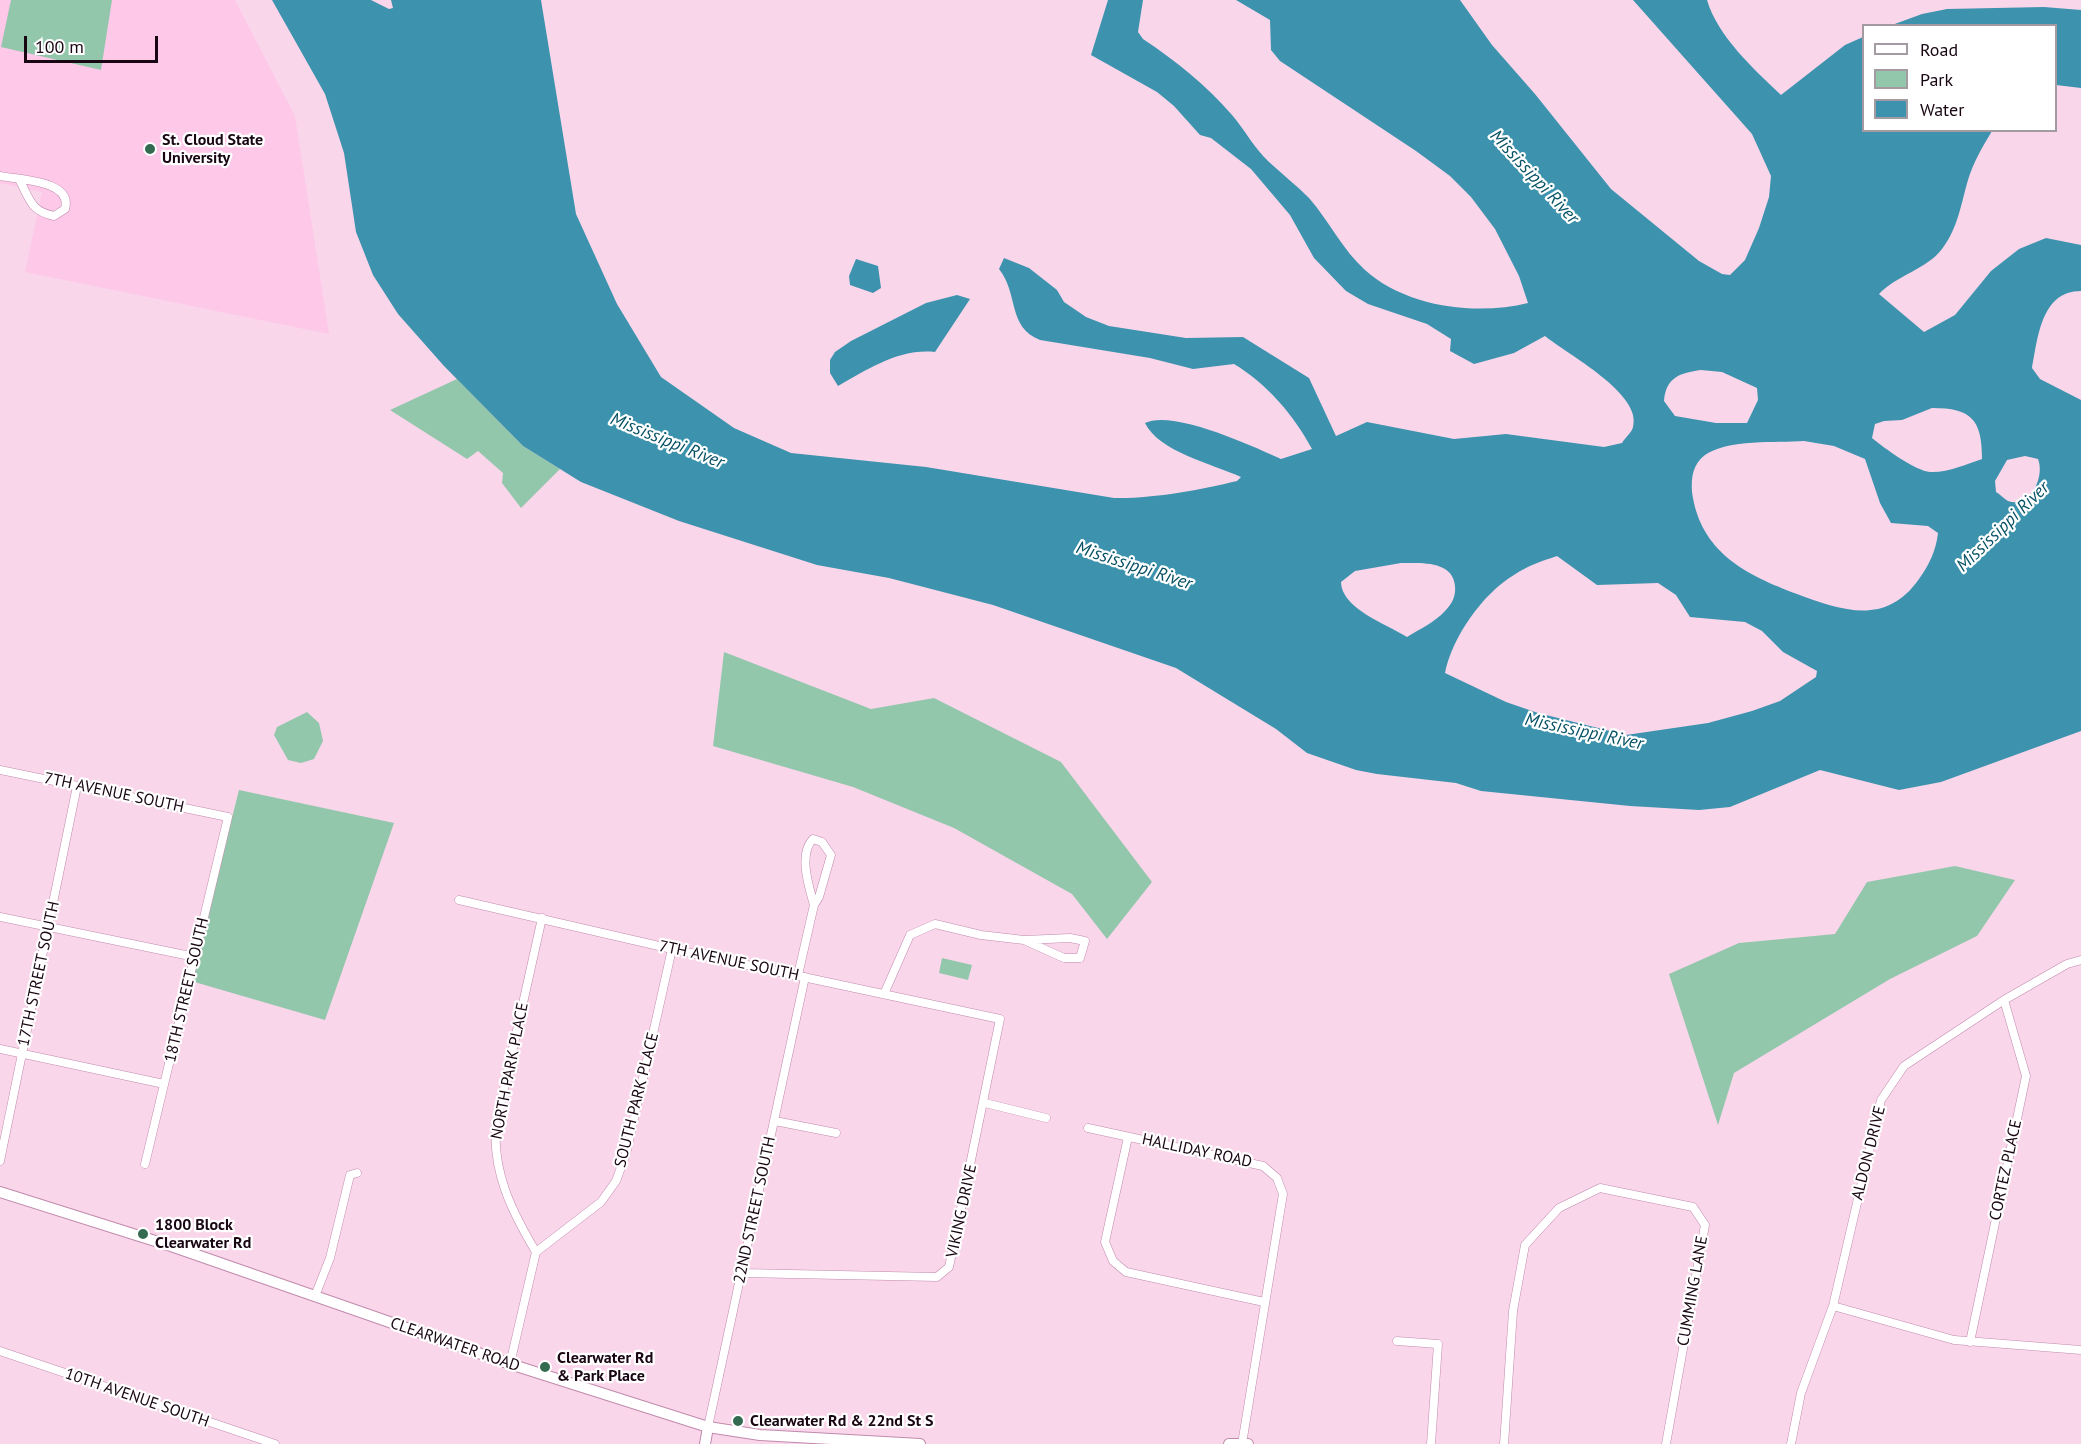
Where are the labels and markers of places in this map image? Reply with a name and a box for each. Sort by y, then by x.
place label: St. Cloud State University [162,130,263,168]
marker: St. Cloud State University [143,142,157,156]
place label: 1800 Block Clearwater Rd [155,1215,251,1253]
marker: 1800 Block Clearwater Rd [136,1227,150,1241]
place label: Clearwater Rd & Park Place [557,1348,653,1386]
marker: Clearwater Rd & Park Place [538,1360,552,1374]
place label: Clearwater Rd & 22nd St S [750,1411,934,1431]
marker: Clearwater Rd & 22nd St S [731,1414,745,1428]

